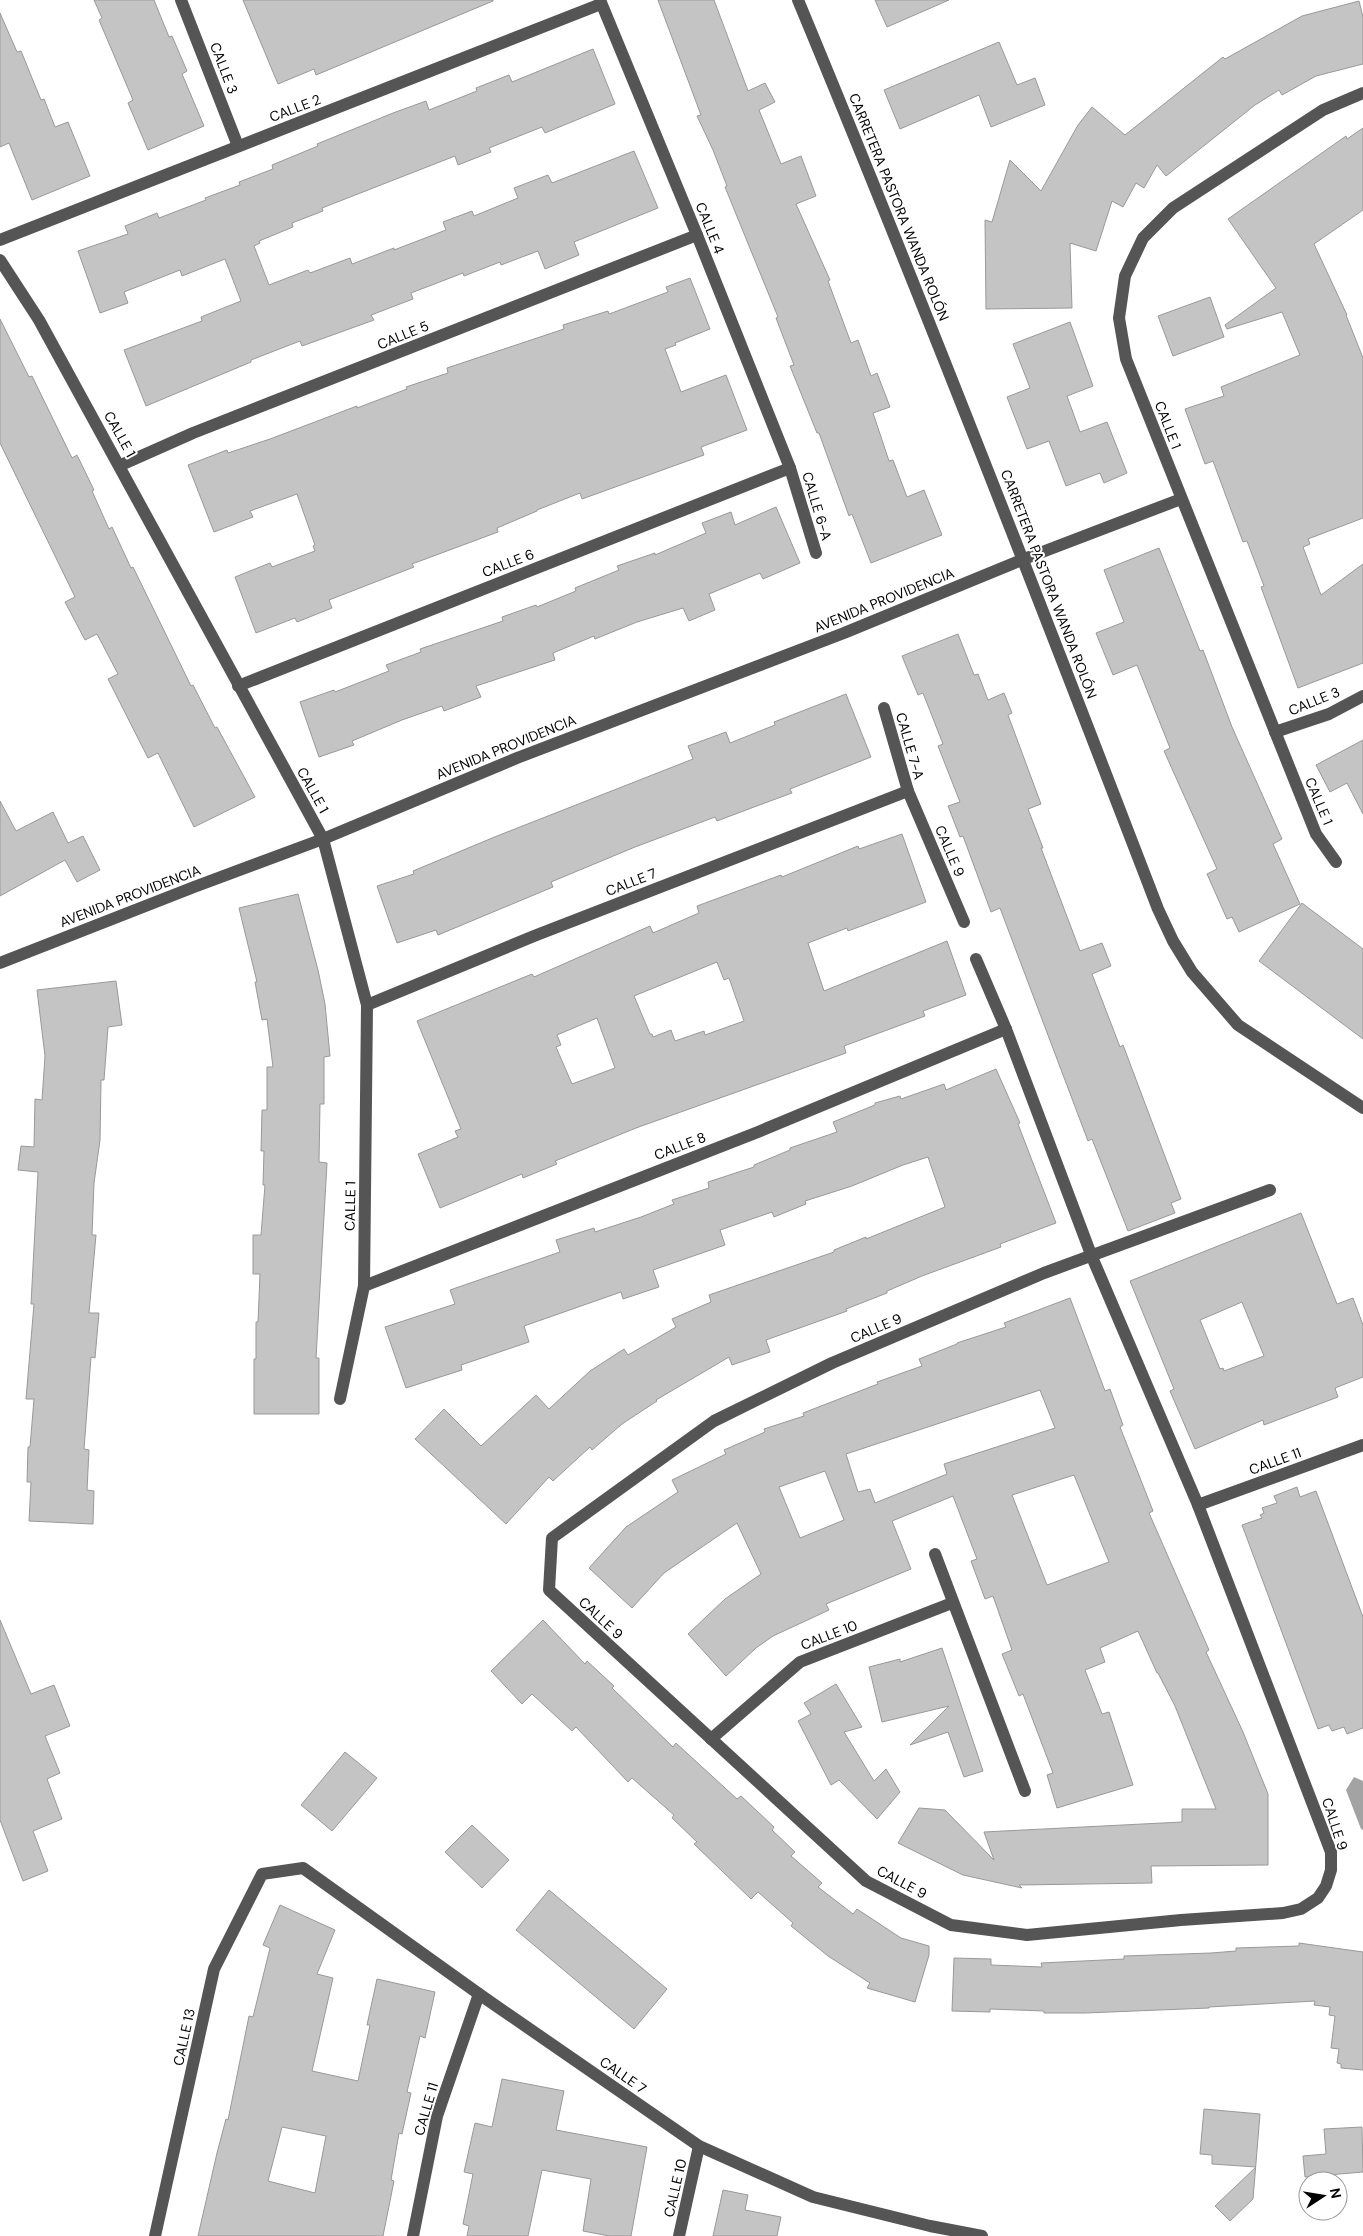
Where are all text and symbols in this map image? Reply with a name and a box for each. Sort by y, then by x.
street label: CALLE 3 [206,40,242,96]
street label: CALLE 2 [267,90,323,126]
street label: CARRETERA PASTORA WANDA ROLÓN [845,91,953,323]
street label: CALLE 4 [692,200,729,257]
street label: CALLE 5 [375,317,431,353]
street label: CALLE 1 [1151,399,1185,451]
street label: CALLE 1 [100,408,140,460]
street label: CARRETERA PASTORA WANDA ROLÓN [997,467,1101,701]
street label: CALLE 6-A [798,470,836,542]
street label: CALLE 6 [479,545,537,581]
street label: AVENIDA PROVIDENCIA [811,564,957,636]
street label: CALLE 3 [1286,683,1342,719]
street label: CALLE 7-A [892,710,928,782]
street label: AVENIDA PROVIDENCIA [433,711,579,783]
street label: CALLE 1 [293,764,333,816]
street label: CALLE 1 [1301,775,1337,827]
street label: CALLE 9 [931,823,969,880]
street label: AVENIDA PROVIDENCIA [57,861,203,931]
street label: CALLE 7 [603,864,659,900]
street label: CALLE 8 [652,1128,708,1164]
street label: CALLE 1 [341,1181,359,1231]
street label: CALLE 9 [848,1309,905,1347]
street label: CALLE 11 [1246,1443,1304,1479]
street label: CALLE 9 [575,1593,627,1643]
street label: CALLE 10 [798,1616,860,1654]
street label: CALLE 9 [1318,1795,1352,1853]
street label: CALLE 9 [874,1861,930,1903]
street label: CALLE 13 [169,2007,199,2067]
street label: CALLE 7 [596,2052,650,2098]
street label: CALLE 11 [410,2080,442,2138]
street label: CALLE 10 [660,2157,690,2219]
north arrow [1298,2171,1348,2221]
text: N [1326,2186,1346,2200]

